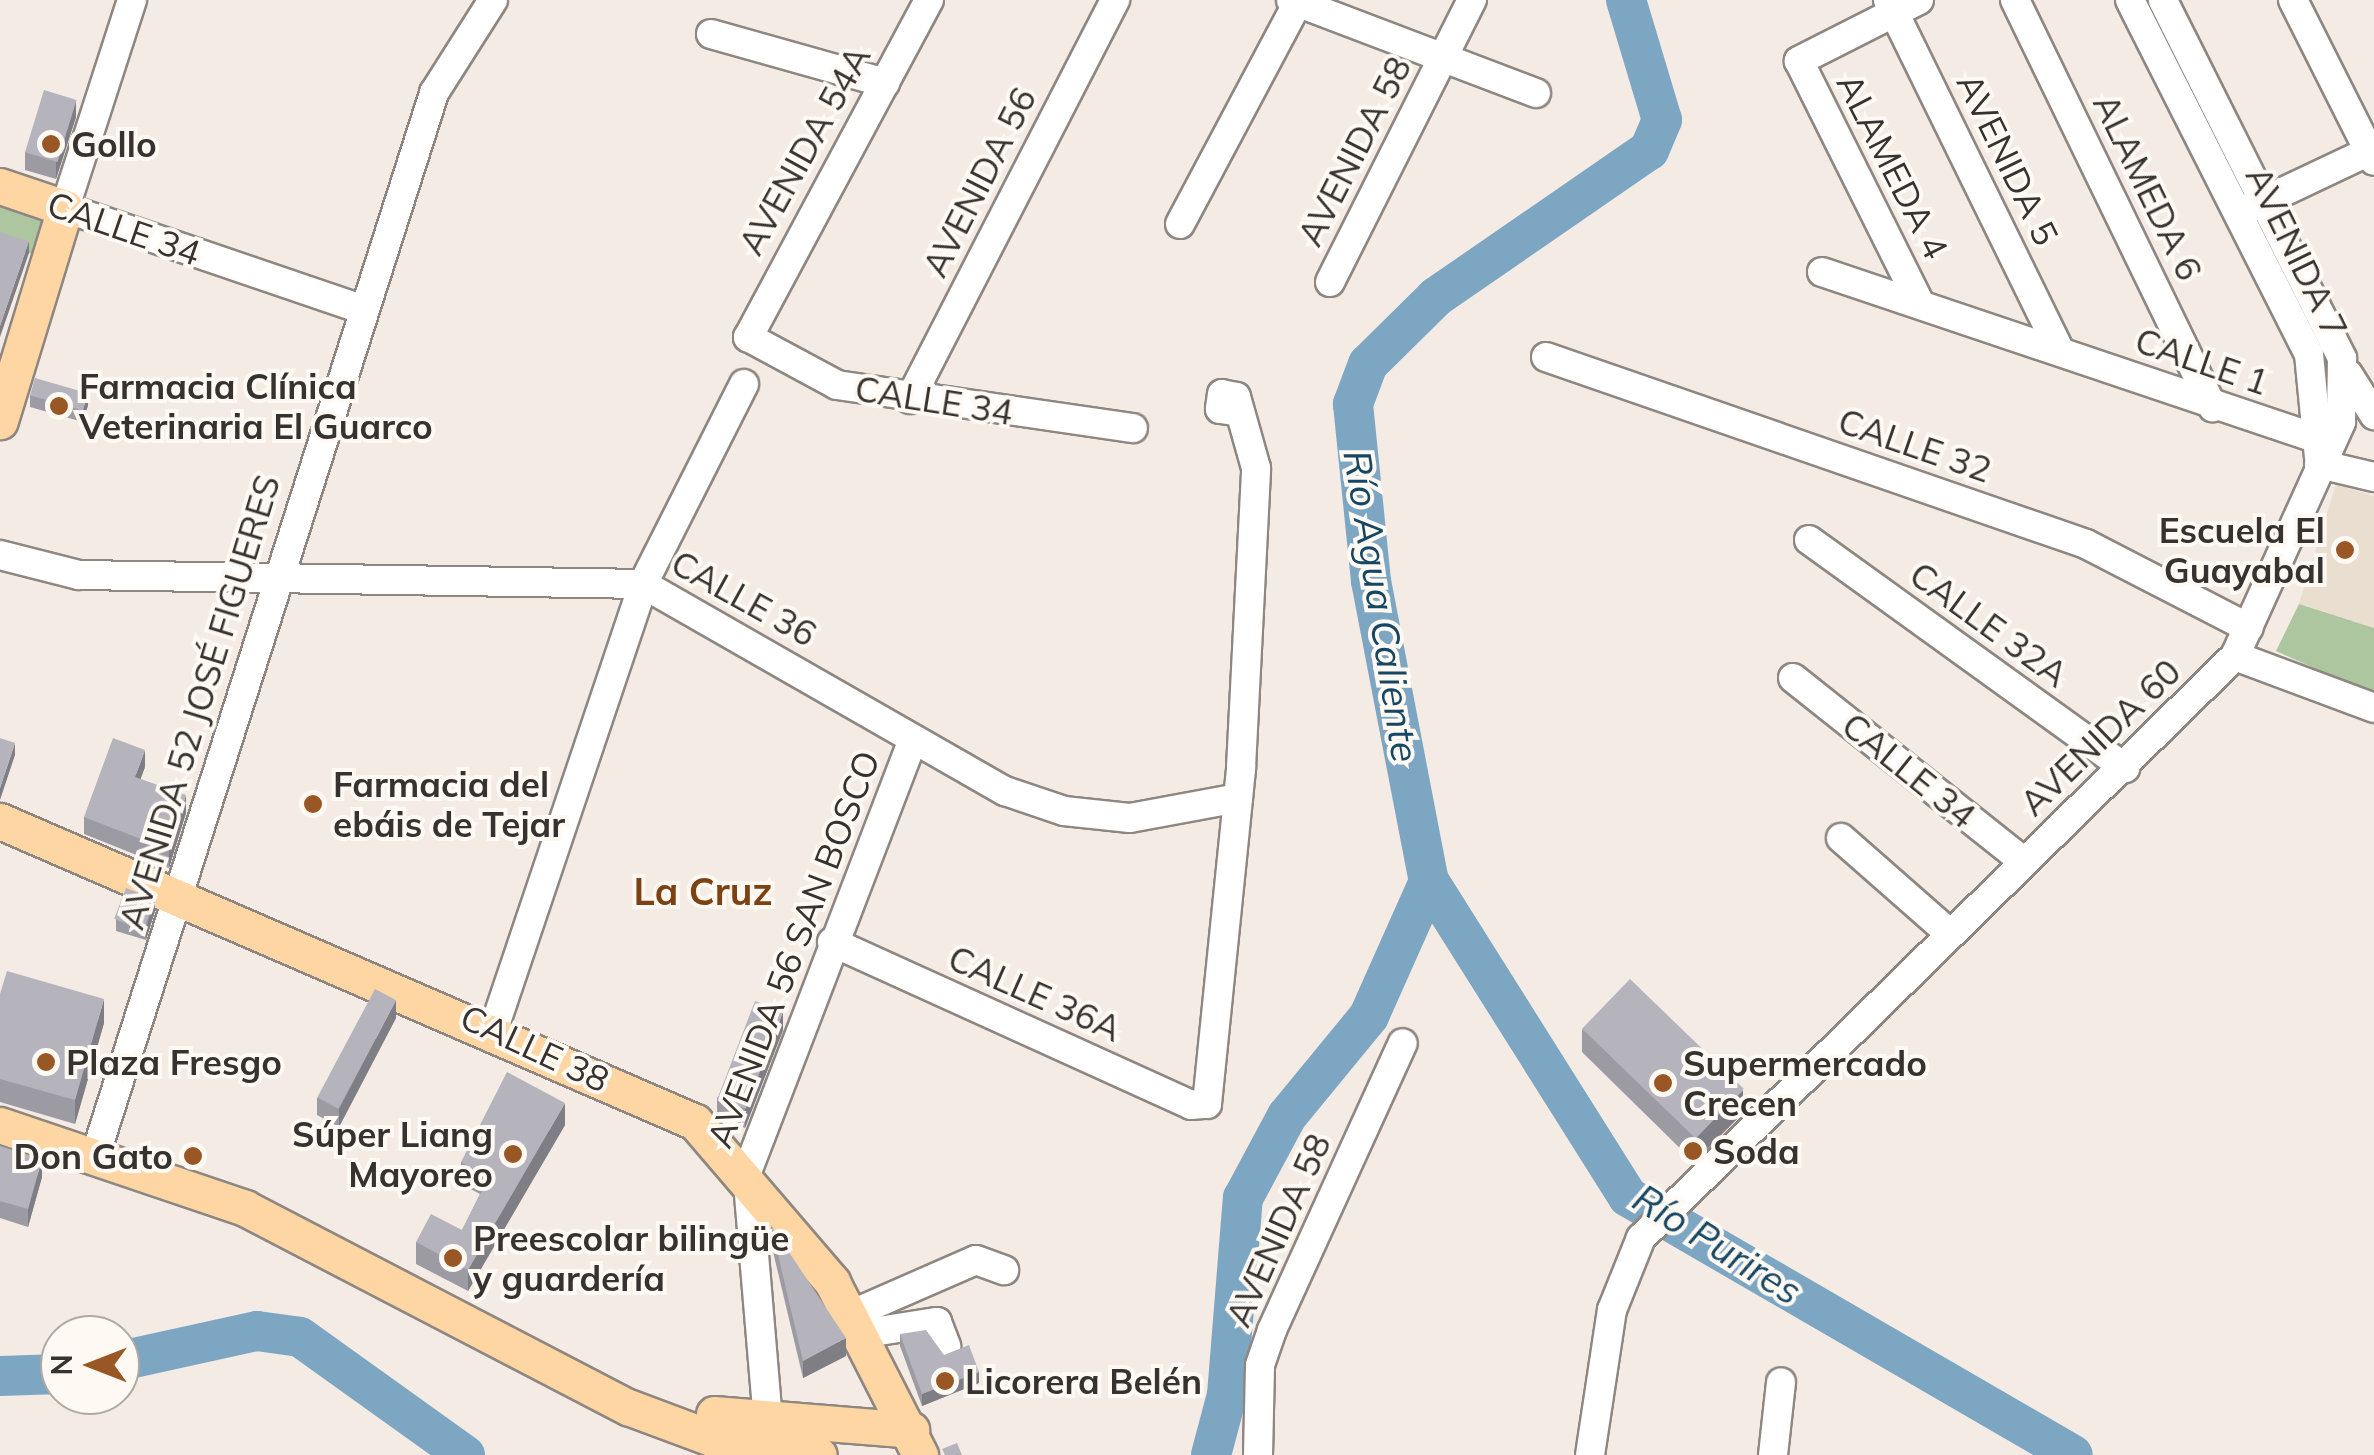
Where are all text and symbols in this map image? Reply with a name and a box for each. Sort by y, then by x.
street label: AVENIDA 54A [729,38,879,262]
street label: AVENIDA 58 [1288,49,1420,253]
street label: ALAMEDA 4 [1828,66,1958,266]
street label: AVENIDA 5 [1948,66,2068,252]
street label: AVENIDA 56 [913,80,1045,284]
street label: ALAMEDA 6 [2085,87,2211,287]
place label: Gollo [71,123,157,165]
marker: Gollo [40,133,62,155]
street label: AVENIDA 7 [2237,159,2357,345]
street label: CALLE 34 [42,182,206,274]
street label: CALLE 1 [2130,319,2274,403]
place label: Farmacia Clínica Veterinaria El Guarco [79,365,433,447]
street label: CALLE 34 [852,367,1016,433]
marker: Farmacia Clínica Veterinaria El Guarco [48,395,70,417]
street label: CALLE 32 [1833,399,1997,491]
water label: Río Agua Caliente [1334,447,1428,765]
street label: AVENIDA 52 JOSÉ FIGUERES [110,470,288,934]
place label: Escuela El Guayabal [2159,509,2325,591]
marker: Escuela El Guayabal [2334,539,2356,561]
street label: CALLE 36 [664,541,824,655]
street label: CALLE 32A [1902,553,2076,695]
street label: AVENIDA 60 [2011,650,2189,824]
street label: CALLE 34 [1834,704,1984,836]
street label: AVENIDA 56 SAN BOSCO [698,745,888,1153]
place label: Farmacia del ebáis de Tejar [333,763,565,845]
marker: Farmacia del ebáis de Tejar [302,793,324,815]
district label: La Cruz [634,869,772,915]
street label: CALLE 36A [942,936,1128,1050]
street label: CALLE 38 [454,995,616,1101]
place label: Plaza Fresgo [66,1041,282,1083]
place label: Supermercado Crecen [1683,1042,1927,1124]
marker: Plaza Fresgo [35,1051,57,1073]
marker: Supermercado Crecen [1652,1072,1674,1094]
place label: Súper Liang Mayoreo [292,1113,493,1195]
street label: AVENIDA 58 [1217,1127,1339,1333]
place label: Soda [1713,1130,1800,1172]
place label: Don Gato [14,1135,173,1177]
marker: Soda [1682,1140,1704,1162]
marker: Súper Liang Mayoreo [502,1143,524,1165]
marker: Don Gato [182,1145,204,1167]
water label: Río Purires [1625,1176,1809,1314]
place label: Preescolar bilingüe y guardería [473,1217,790,1299]
marker: Preescolar bilingüe y guardería [442,1247,464,1269]
north arrow [40,1315,140,1415]
text: N [44,1354,79,1376]
place label: Licorera Belén [965,1360,1202,1402]
marker: Licorera Belén [934,1370,956,1392]

